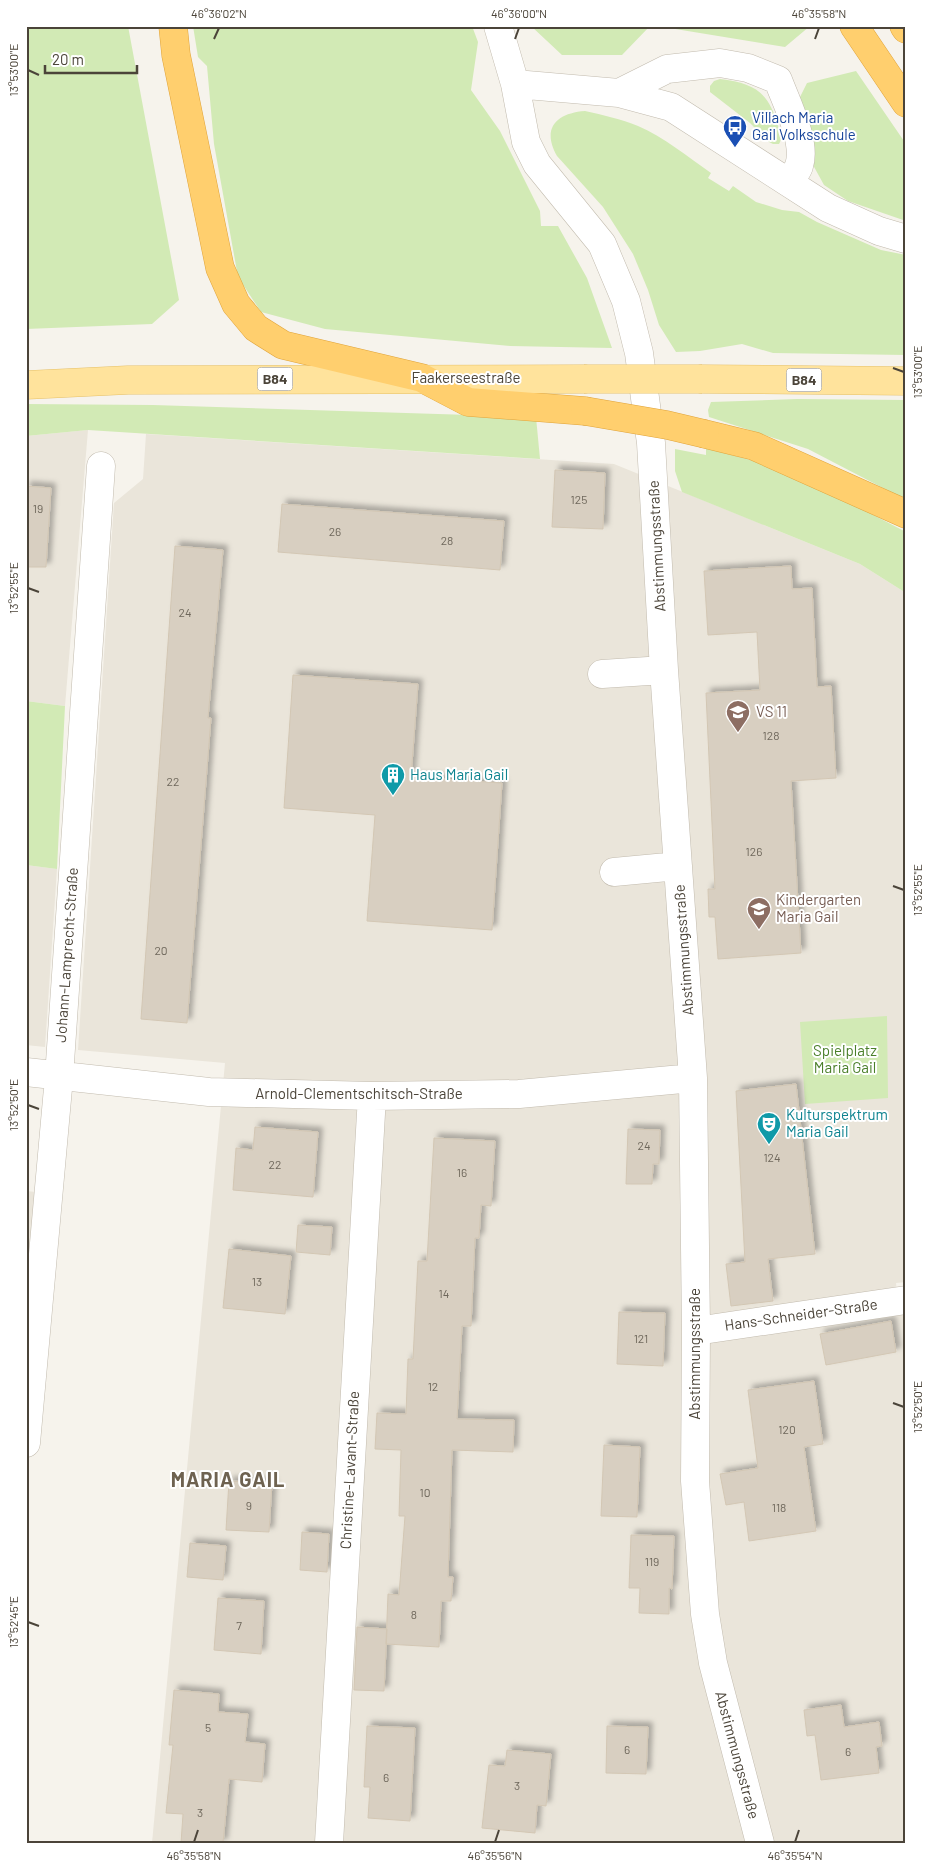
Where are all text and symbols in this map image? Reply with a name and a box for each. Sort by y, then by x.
text: 46°36'02"N [191,6,247,20]
text: 46°36'00"N [491,6,547,20]
text: 46°35'58"N [792,6,847,20]
scale bar [45,42,138,74]
text: 13°53'00"E [6,44,20,96]
text: 20 m [52,50,84,68]
place label: Villach Maria Gail Volksschule [752,108,856,143]
bus stop icon: Villach Maria Gail Volksschule [722,114,748,148]
text: 13°53'00"E [910,346,924,398]
road number: B84 [258,368,292,390]
street label: Faakerseestraße [411,368,521,386]
road number: B84 [786,368,822,392]
street label: Abstimmungsstraße [644,480,668,612]
house number: 125 [571,492,587,506]
house number: 19 [33,501,43,515]
house number: 26 [329,524,341,538]
house number: 28 [441,533,453,547]
text: 13°52'55"E [6,562,20,614]
house number: 24 [178,605,192,619]
school or university icon: VS 11 [725,699,751,733]
place label: VS 11 [756,702,787,720]
house number: 128 [763,728,779,742]
building icon: Haus Maria Gail [380,762,406,796]
place label: Haus Maria Gail [410,765,508,783]
house number: 22 [167,774,179,788]
house number: 126 [746,844,762,858]
text: 13°52'55"E [910,864,924,916]
street label: Johann-Lamprecht-Straße [51,867,81,1043]
street label: Abstimmungsstraße [669,884,697,1016]
place label: Kindergarten Maria Gail [776,890,861,925]
school or university icon: Kindergarten Maria Gail [746,896,772,930]
house number: 20 [154,943,168,957]
park label: Spielplatz Maria Gail [813,1041,877,1076]
text: 13°52'50"E [6,1079,20,1131]
street label: Arnold-Clementschitsch-Straße [255,1084,463,1102]
place label: Kulturspektrum Maria Gail [786,1105,888,1140]
theatre icon: Kulturspektrum Maria Gail [756,1111,782,1145]
house number: 24 [637,1138,651,1152]
house number: 124 [763,1150,781,1164]
house number: 22 [269,1157,281,1171]
house number: 16 [457,1165,467,1179]
house number: 13 [252,1274,262,1288]
house number: 14 [439,1286,449,1300]
street label: Abstimmungsstraße [685,1288,703,1420]
street label: Hans-Schneider-Straße [723,1294,879,1334]
house number: 121 [634,1331,648,1345]
house number: 12 [428,1379,438,1393]
text: 13°52'50"E [910,1381,924,1433]
street label: Christine-Lavant-Straße [336,1390,362,1550]
house number: 120 [778,1422,796,1436]
district label: MARIA GAIL [171,1467,285,1491]
house number: 10 [420,1485,430,1499]
house number: 9 [246,1498,252,1512]
house number: 118 [772,1500,786,1514]
house number: 119 [645,1554,659,1568]
text: 13°52'45"E [6,1596,20,1648]
house number: 8 [411,1607,417,1621]
house number: 7 [236,1618,242,1632]
street label: Abstimmungsstraße [712,1689,764,1821]
house number: 5 [205,1720,211,1734]
house number: 6 [624,1742,630,1756]
house number: 6 [845,1744,851,1758]
house number: 6 [383,1770,389,1784]
house number: 3 [514,1778,520,1792]
house number: 3 [197,1805,203,1819]
text: 46°35'58"N [167,1848,222,1862]
text: 46°35'56"N [468,1848,522,1862]
text: 46°35'54"N [767,1848,823,1862]

